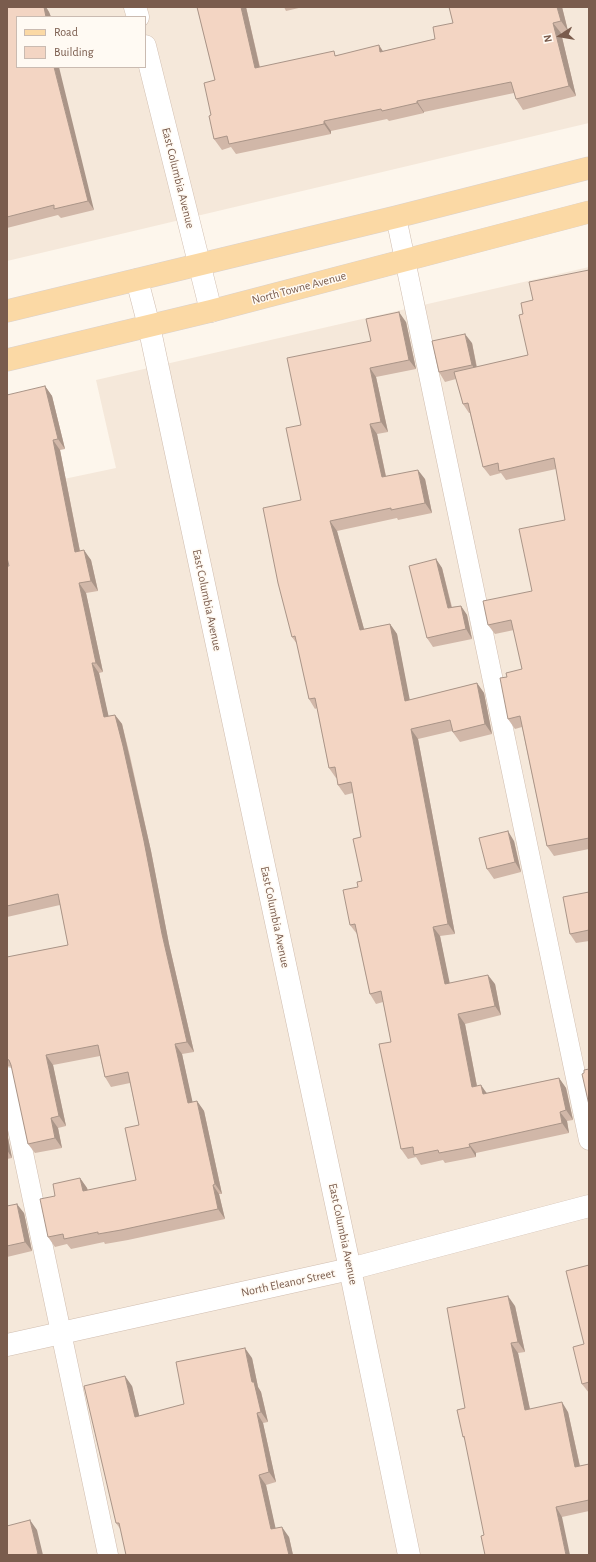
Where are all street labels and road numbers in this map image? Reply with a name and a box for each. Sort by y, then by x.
street label: East Columbia Avenue [159,126,197,230]
street label: North Towne Avenue [250,268,348,308]
street label: East Columbia Avenue [189,548,225,652]
street label: East Columbia Avenue [257,865,293,969]
street label: East Columbia Avenue [325,1182,361,1286]
street label: North Eleanor Street [240,1266,336,1300]

